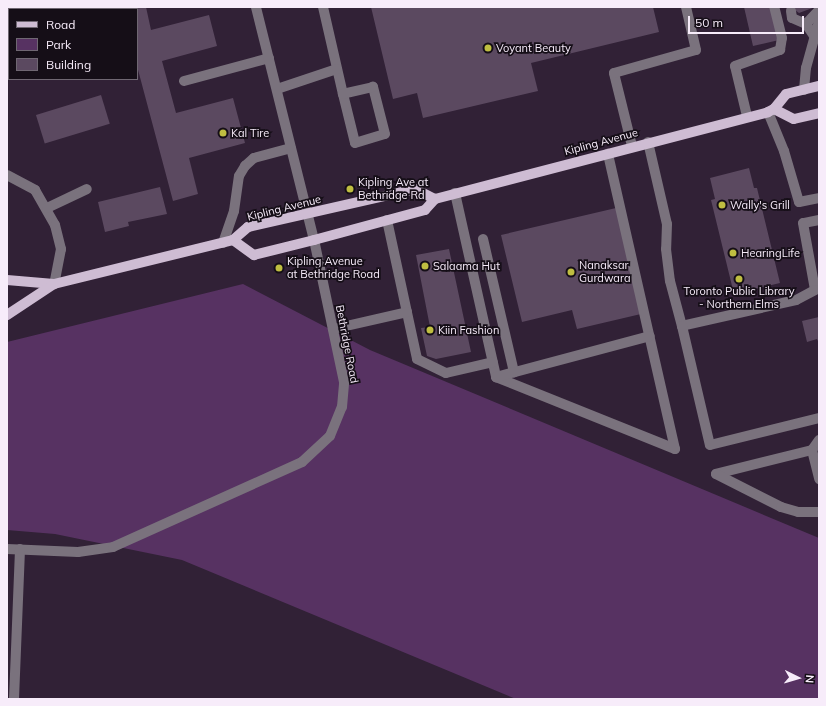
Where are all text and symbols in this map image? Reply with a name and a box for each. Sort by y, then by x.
legend [8,8,138,80]
scale bar [690,8,806,34]
text: 50 m [695,15,723,30]
text: Road [46,17,75,32]
text: Park [46,37,71,52]
place label: Voyant Beauty [496,41,571,55]
marker: Voyant Beauty [483,43,493,53]
text: Building [46,57,91,72]
place label: Kal Tire [231,126,269,140]
street label: Kipling Avenue [563,126,639,158]
marker: Kal Tire [218,128,228,138]
place label: Kipling Ave at Bethridge Rd [358,176,428,202]
marker: Kipling Ave at Bethridge Rd [345,184,355,194]
street label: Kipling Avenue [246,192,322,224]
place label: Wally's Grill [730,198,790,212]
marker: Wally's Grill [717,200,727,210]
place label: HearingLife [741,246,800,260]
marker: HearingLife [728,248,738,258]
place label: Kipling Avenue at Bethridge Road [287,255,380,281]
place label: Salaama Hut [433,259,500,273]
place label: Nanaksar Gurdwara [579,259,630,285]
marker: Salaama Hut [420,261,430,271]
marker: Kipling Avenue at Bethridge Road [274,263,284,273]
marker: Nanaksar Gurdwara [566,267,576,277]
marker: Toronto Public Library - Northern Elms [734,274,744,284]
place label: Toronto Public Library - Northern Elms [683,285,795,311]
street label: Bethridge Road [333,304,361,384]
place label: Kiin Fashion [438,323,499,337]
marker: Kiin Fashion [425,325,435,335]
north arrow [778,658,818,698]
text: N [803,674,817,684]

